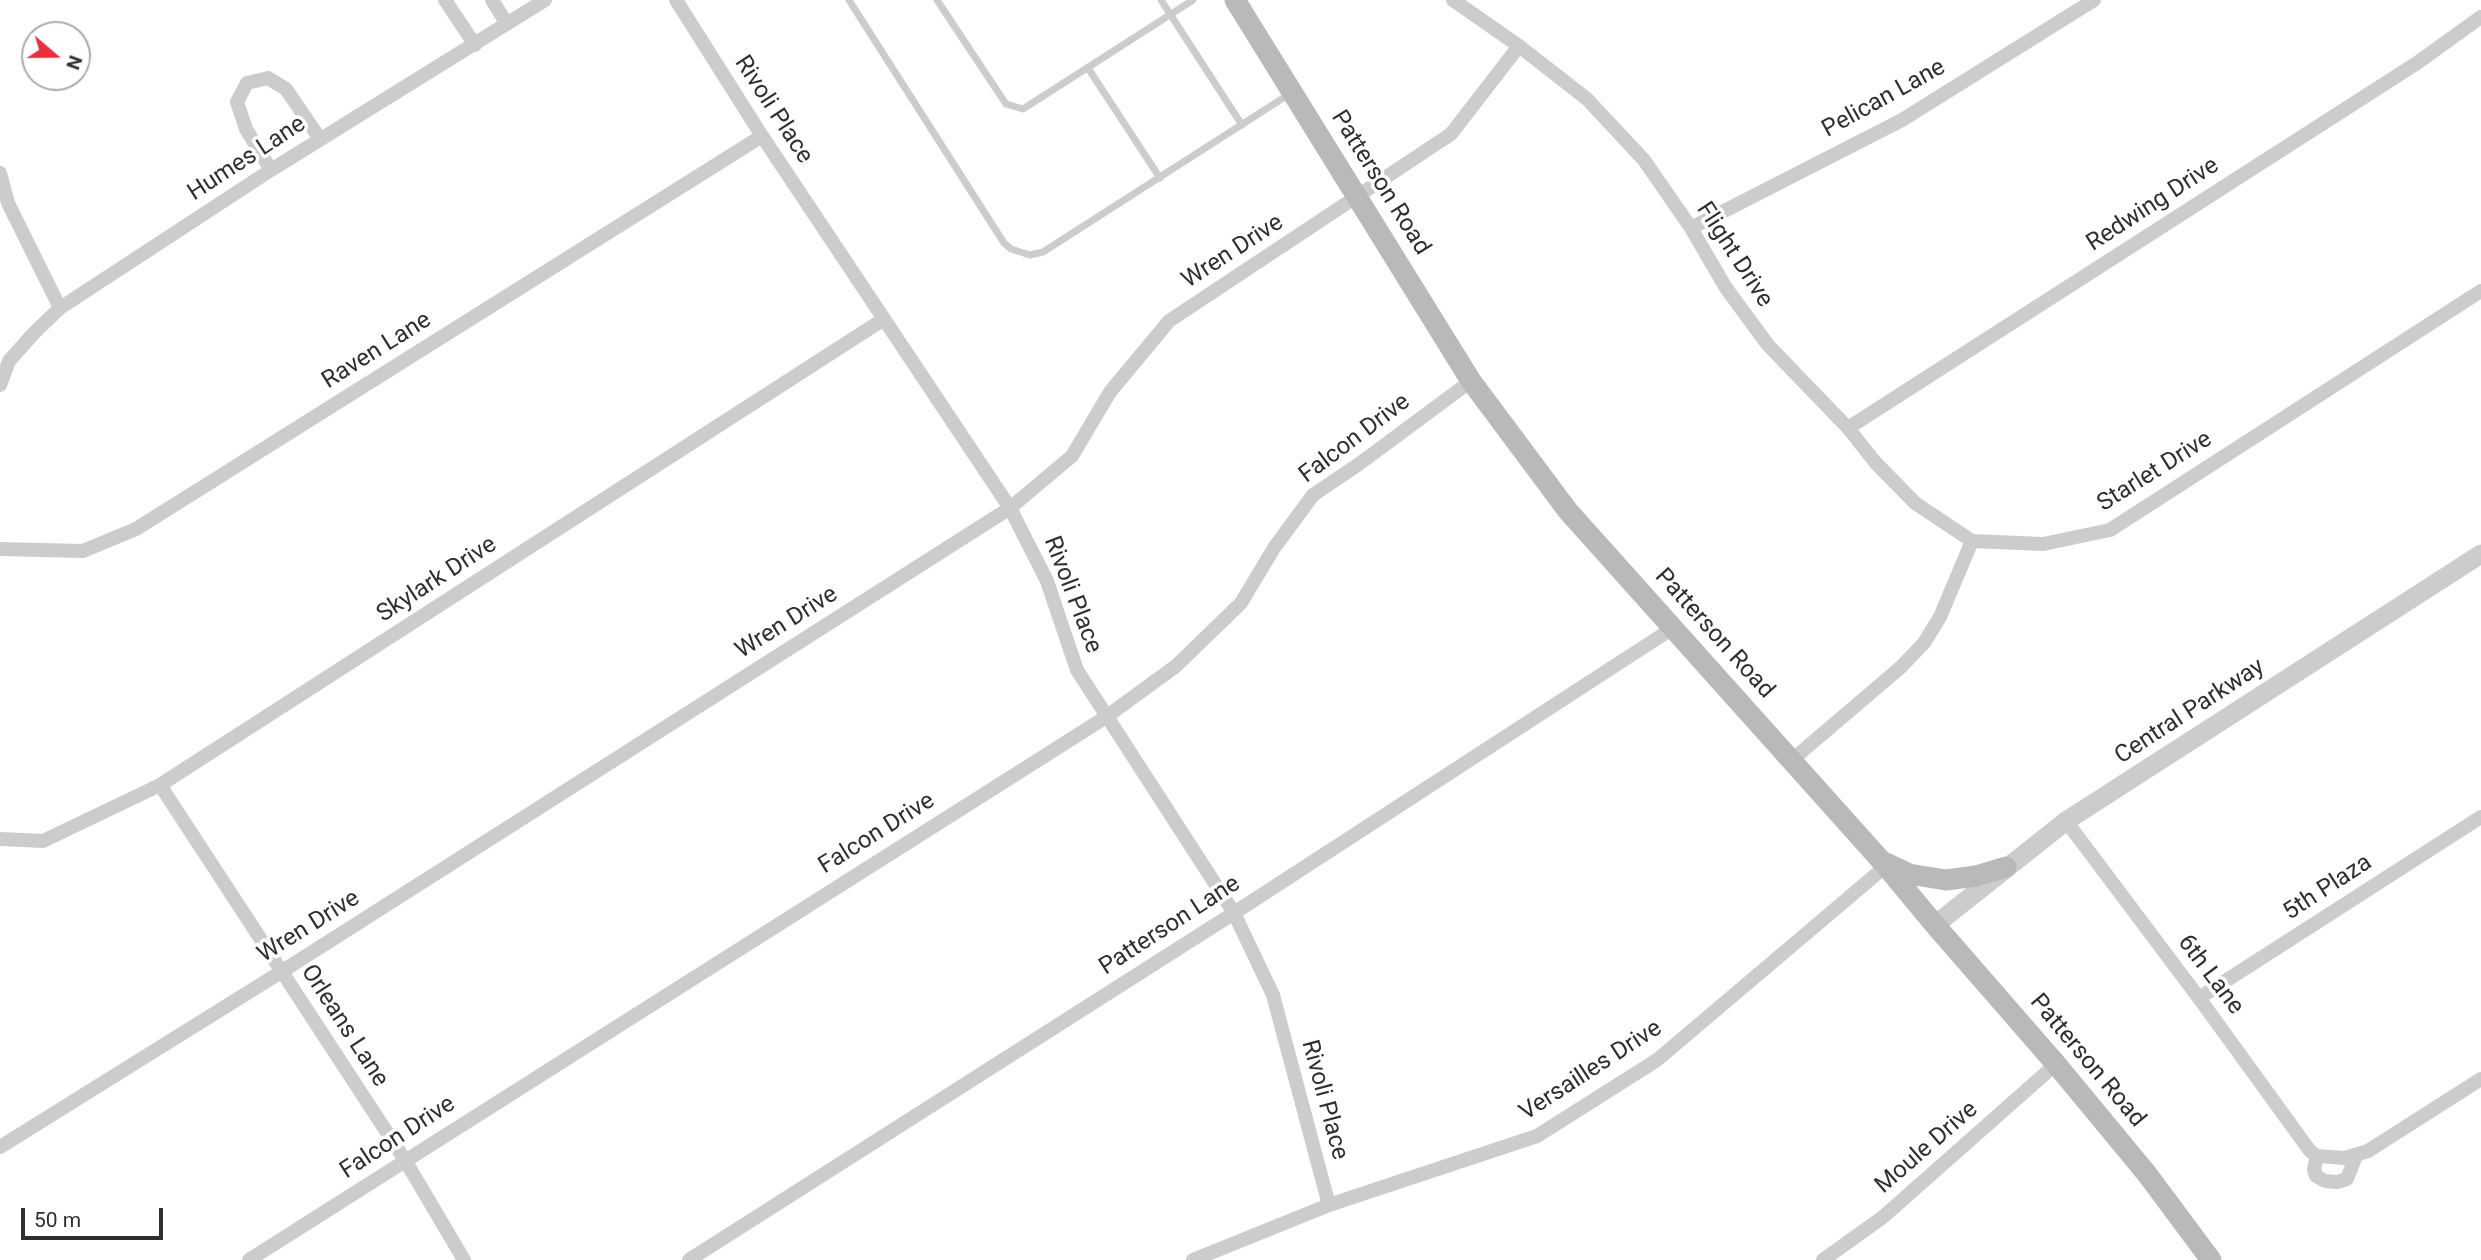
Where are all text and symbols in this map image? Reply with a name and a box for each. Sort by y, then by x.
north arrow [21,21,91,91]
street label: Rivoli Place [728,51,818,169]
text: N [61,52,87,73]
street label: Pelican Lane [1817,53,1951,145]
street label: Patterson Road [1324,105,1436,261]
street label: Humes Lane [183,110,311,208]
street label: Redwing Drive [2082,152,2224,258]
street label: Flight Drive [1689,197,1779,313]
street label: Wren Drive [1177,209,1289,295]
street label: Raven Lane [317,306,437,396]
street label: Falcon Drive [1294,388,1416,490]
street label: Starlet Drive [2092,425,2218,519]
street label: Skylark Drive [372,531,502,629]
street label: Rivoli Place [1037,533,1107,657]
street label: Patterson Road [1648,563,1780,705]
street label: Wren Drive [731,580,843,666]
street label: Central Parkway [2110,653,2270,771]
street label: Falcon Drive [814,787,940,881]
street label: 5th Plaza [2278,849,2378,927]
street label: Patterson Lane [1094,870,1246,982]
street label: Wren Drive [253,884,365,970]
street label: 6th Lane [2171,929,2249,1021]
street label: Orleans Lane [294,960,394,1092]
street label: Patterson Road [2023,989,2151,1133]
street label: Versailles Drive [1515,1014,1667,1128]
street label: Rivoli Place [1294,1037,1354,1163]
street label: Falcon Drive [335,1090,461,1186]
street label: Moule Drive [1870,1096,1984,1200]
scale bar [24,1194,166,1238]
text: 50 m [34,1208,81,1232]

